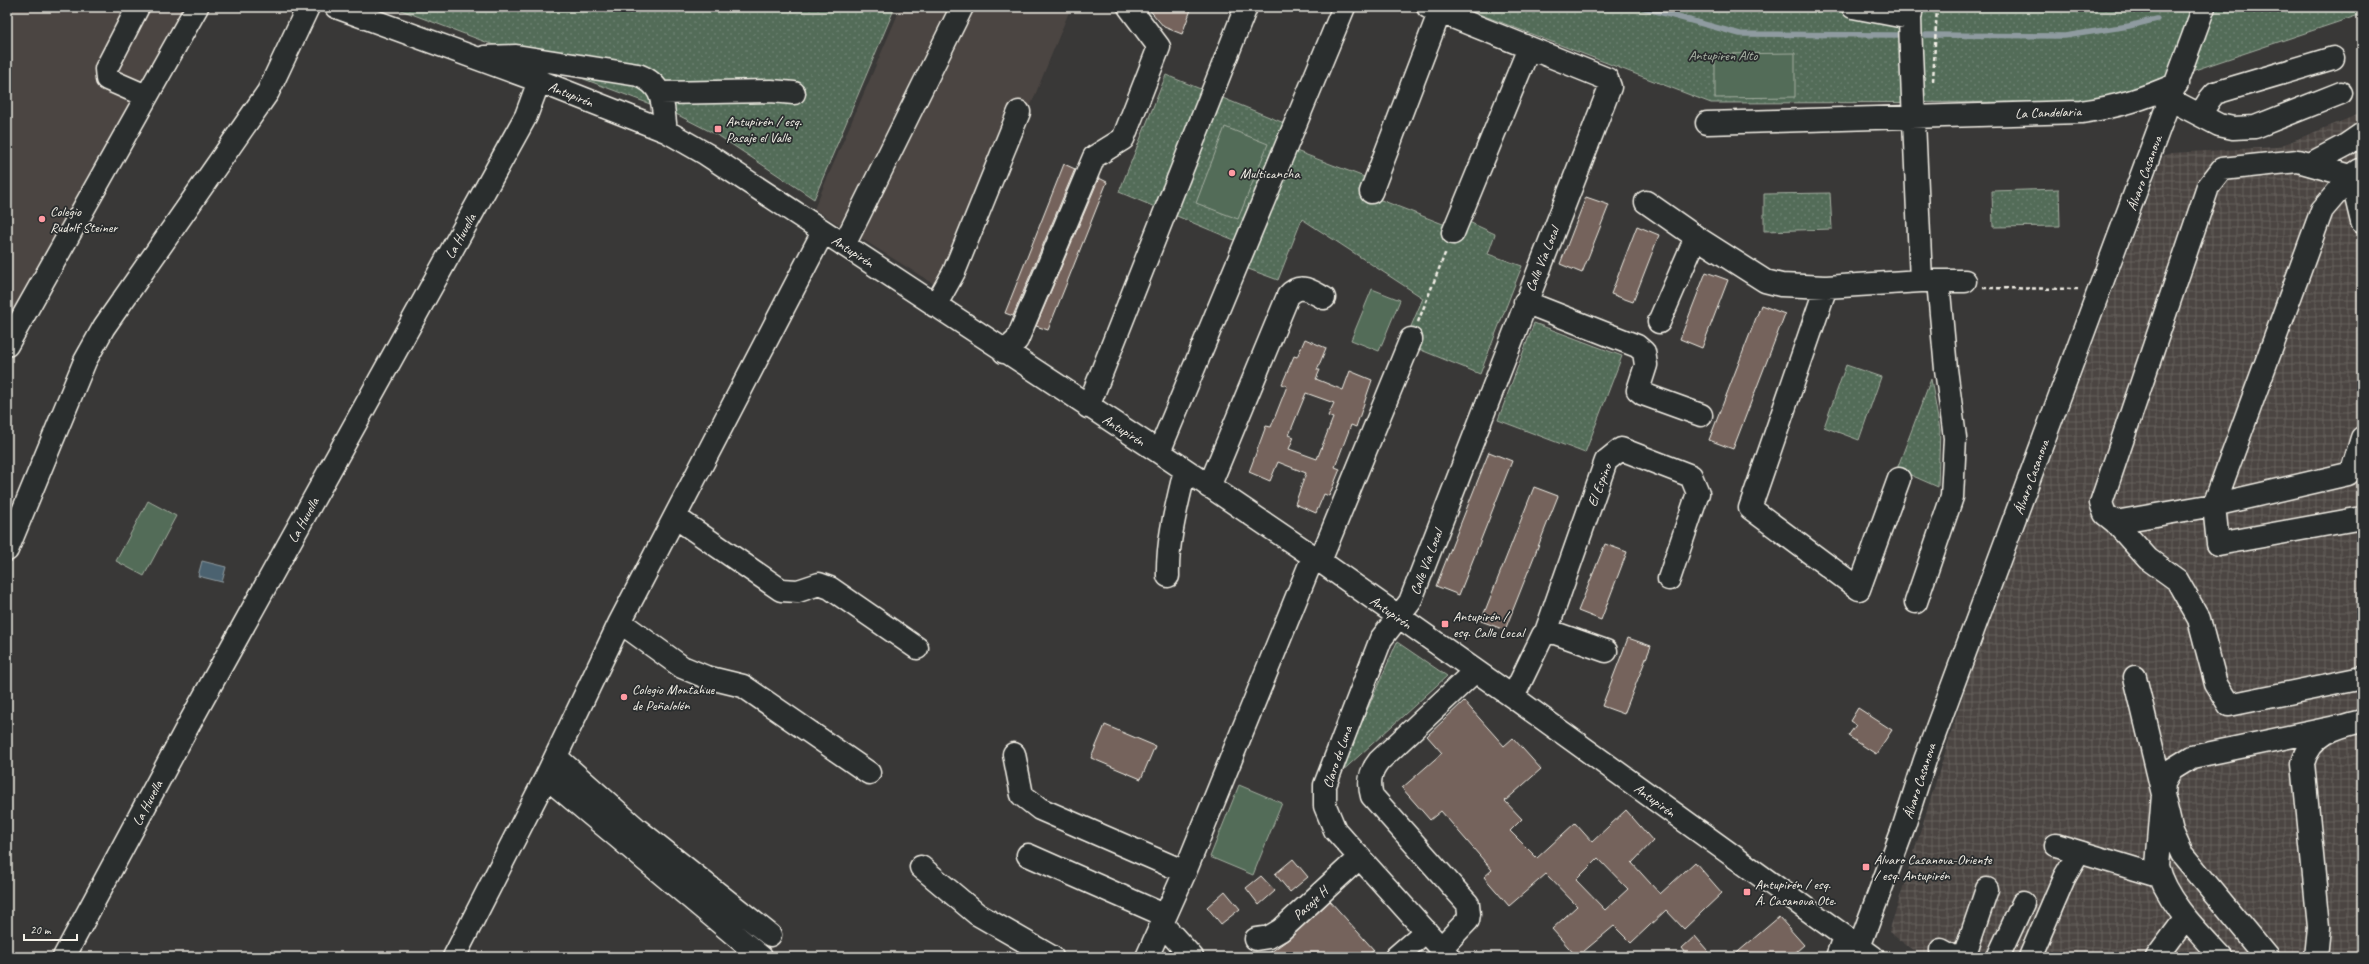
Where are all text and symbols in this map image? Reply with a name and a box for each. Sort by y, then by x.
park label: Antupiren Alto [1688,47,1759,64]
street label: Antupirén [546,78,596,111]
street label: La Candelaria [2015,103,2083,122]
place label: Antupirén / esq. Pasaje el Valle [726,113,802,146]
marker: Antupirén / esq. Pasaje el Valle [713,124,723,134]
street label: Álvaro Casanova [2123,132,2166,213]
place label: Multicancha [1240,165,1300,182]
marker: Multicancha [1227,168,1237,178]
place label: Colegio Rudolf Steiner [50,203,118,236]
street label: La Huuella [441,210,480,262]
marker: Colegio Rudolf Steiner [37,214,47,224]
street label: Calle Vía Local [1522,222,1564,294]
street label: Antupirén [828,232,878,272]
street label: Antupirén [1099,411,1149,450]
street label: Álvaro Casanova [2010,436,2053,517]
street label: El Espino [1584,459,1616,509]
street label: La Huuella [284,494,323,546]
street label: Calle Vía Local [1406,525,1448,597]
street label: Antupirén [1367,592,1415,633]
place label: Antupirén / esq. Calle Local [1453,608,1526,641]
marker: Antupirén / esq. Calle Local [1440,619,1450,629]
place label: Colegio Montahue de Peñalolén [632,681,716,714]
marker: Colegio Montahue de Peñalolén [619,692,629,702]
street label: Claro de Luna [1319,723,1356,790]
street label: Álvaro Casanova [1899,740,1940,821]
street label: La Huuella [128,776,167,829]
street label: Antupirén [1631,780,1679,821]
place label: Álvaro Casanova-Oriente / esq. Antupirén [1874,851,1993,884]
marker: Álvaro Casanova-Oriente / esq. Antupirén [1861,862,1871,872]
place label: Antupirén / esq. Á. Casanova Ote. [1755,876,1836,909]
street label: Pasaje H [1290,882,1333,924]
marker: Antupirén / esq. Á. Casanova Ote. [1742,887,1752,897]
scale bar [24,916,77,942]
text: 20 m [30,922,52,938]

